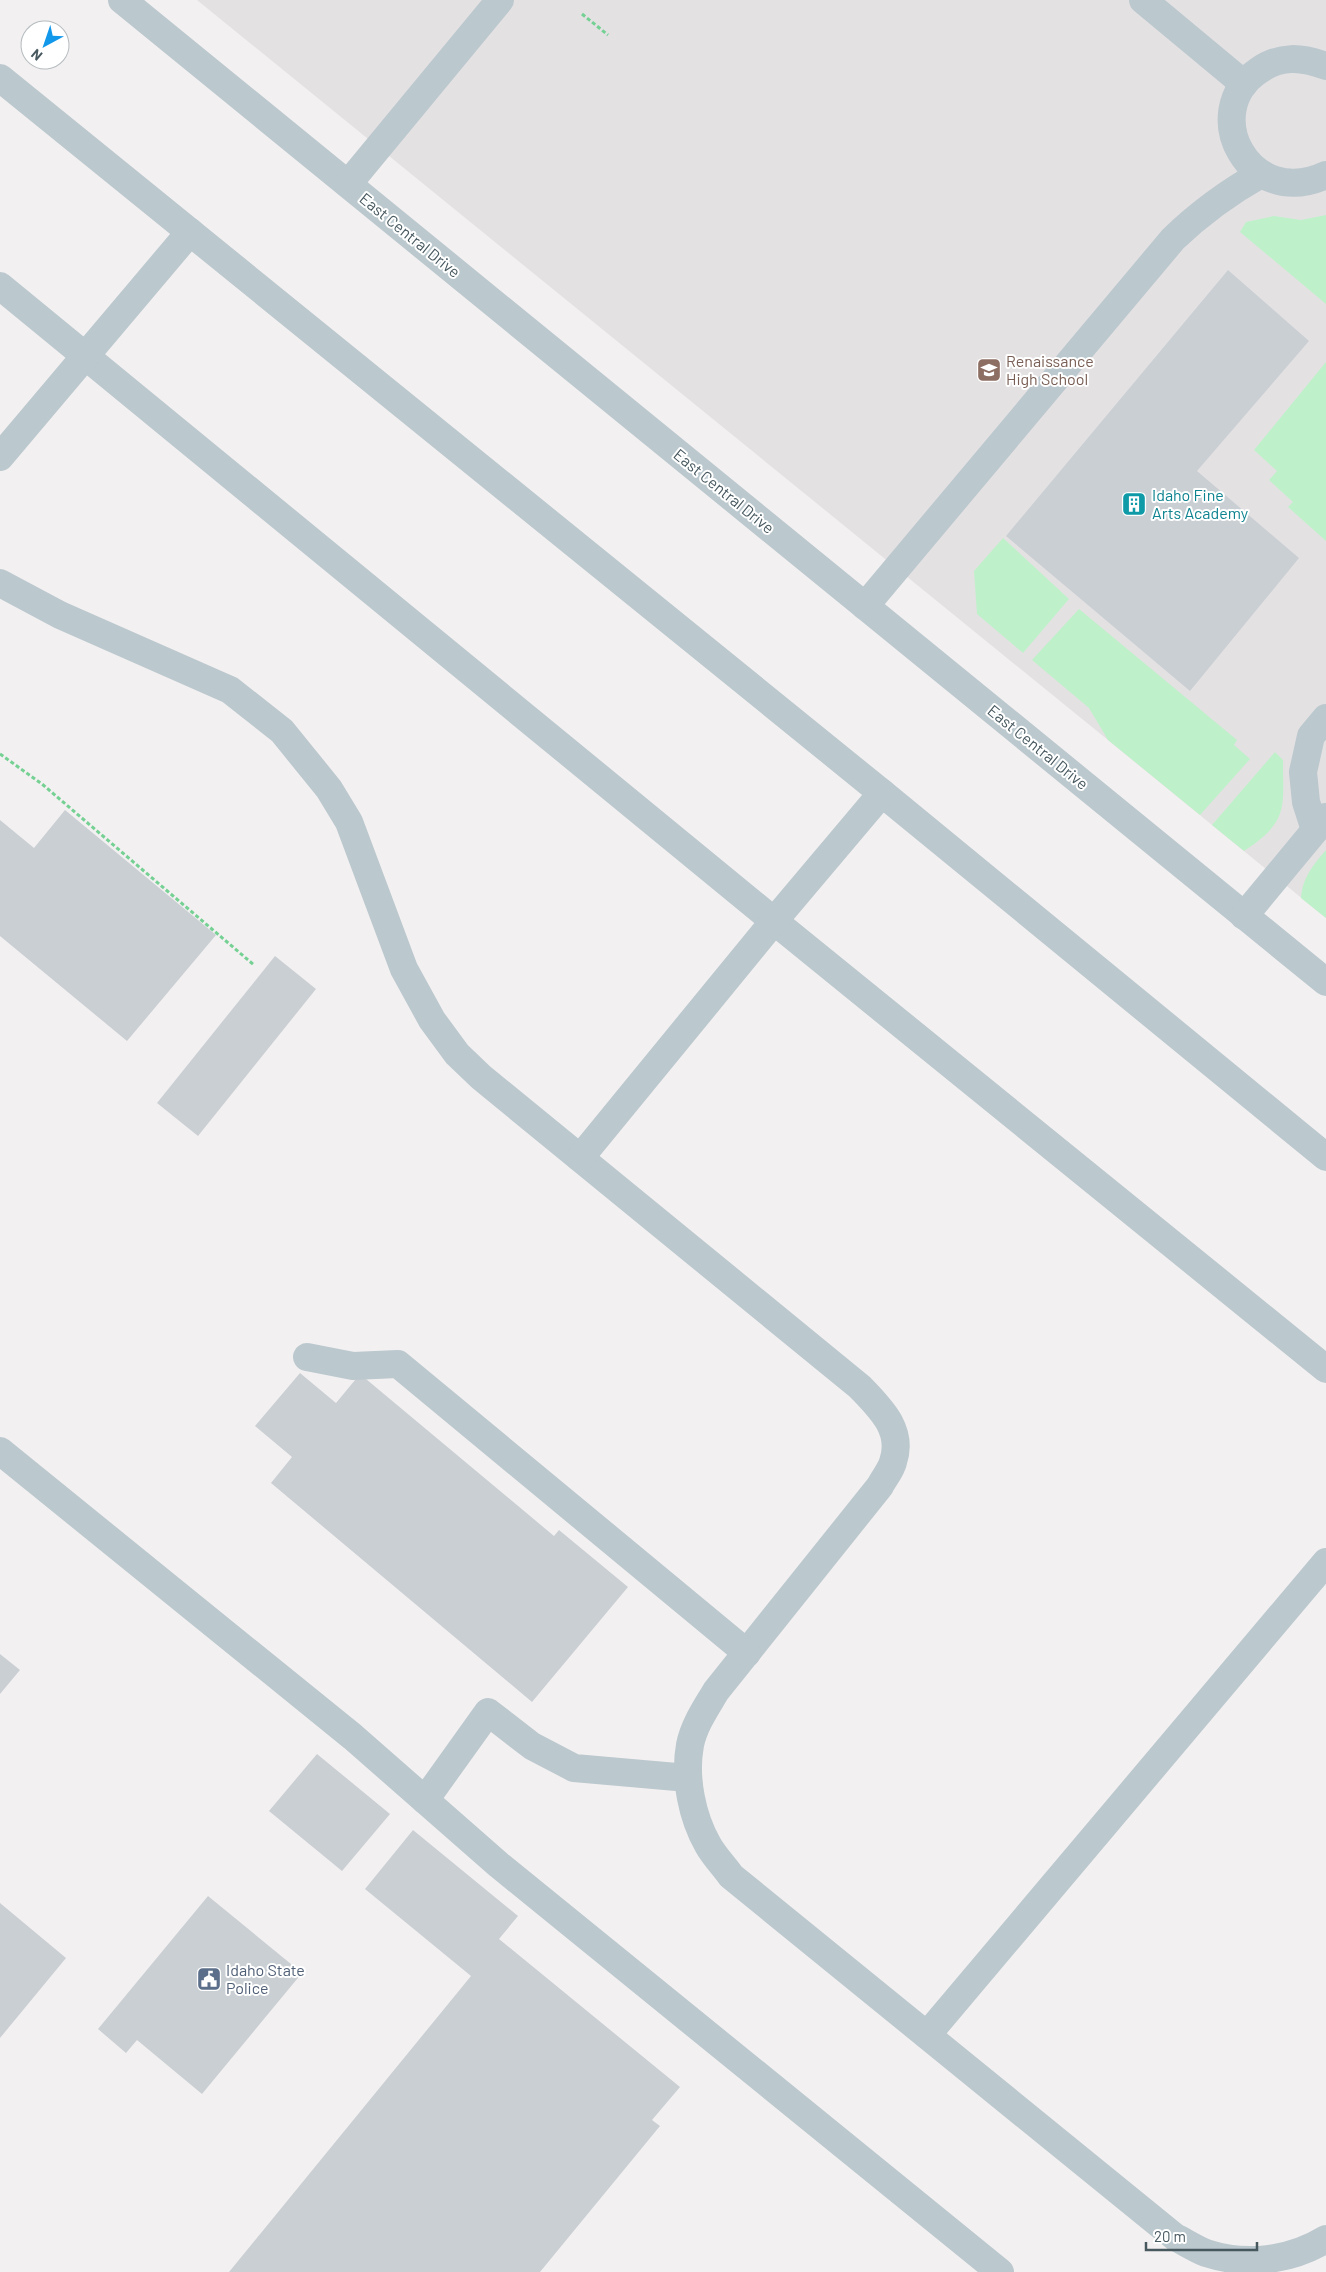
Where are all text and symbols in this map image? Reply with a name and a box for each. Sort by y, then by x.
north arrow [20,20,70,70]
text: N [27,46,45,65]
street label: East Central Drive [356,188,464,281]
place label: Renaissance High School [1006,351,1094,388]
school or university icon: Renaissance High School [976,357,1002,383]
street label: East Central Drive [670,444,778,537]
place label: Idaho Fine Arts Academy [1152,485,1249,522]
building icon: Idaho Fine Arts Academy [1121,491,1147,517]
street label: East Central Drive [984,700,1092,793]
place label: Idaho State Police [226,1960,305,1997]
public building icon: Idaho State Police [196,1966,222,1992]
scale bar [1146,2220,1257,2252]
text: 20 m [1154,2227,1186,2245]

